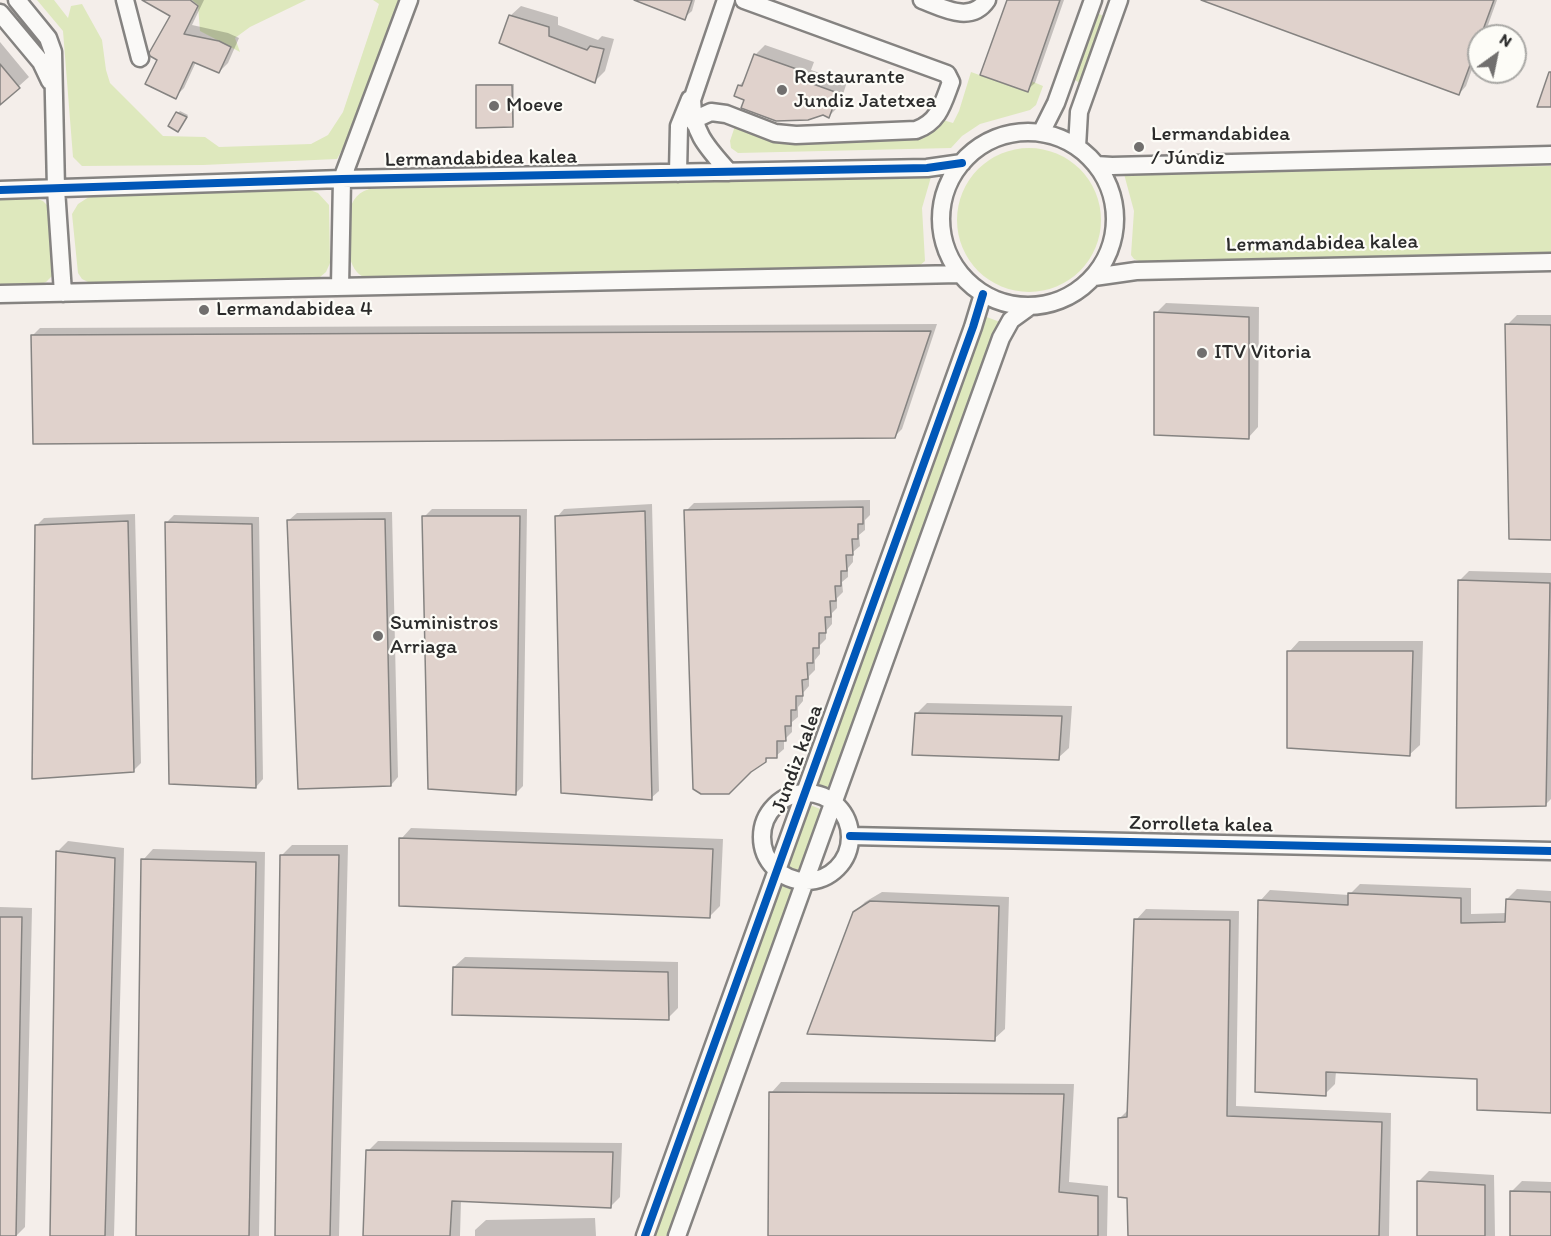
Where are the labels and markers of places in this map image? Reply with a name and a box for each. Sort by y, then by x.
place label: Restaurante Jundiz Jatetxea [794,65,936,115]
marker: Restaurante Jundiz Jatetxea [775,83,789,97]
place label: Moeve [506,93,563,119]
marker: Moeve [487,99,501,113]
place label: Lermandabidea / Júndiz [1151,122,1290,172]
marker: Lermandabidea / Júndiz [1132,140,1146,154]
place label: Lermandabidea 4 [216,297,373,323]
marker: Lermandabidea 4 [197,303,211,317]
place label: ITV Vitoria [1214,340,1311,366]
marker: ITV Vitoria [1195,346,1209,360]
place label: Suministros Arriaga [390,611,498,661]
marker: Suministros Arriaga [371,629,385,643]

